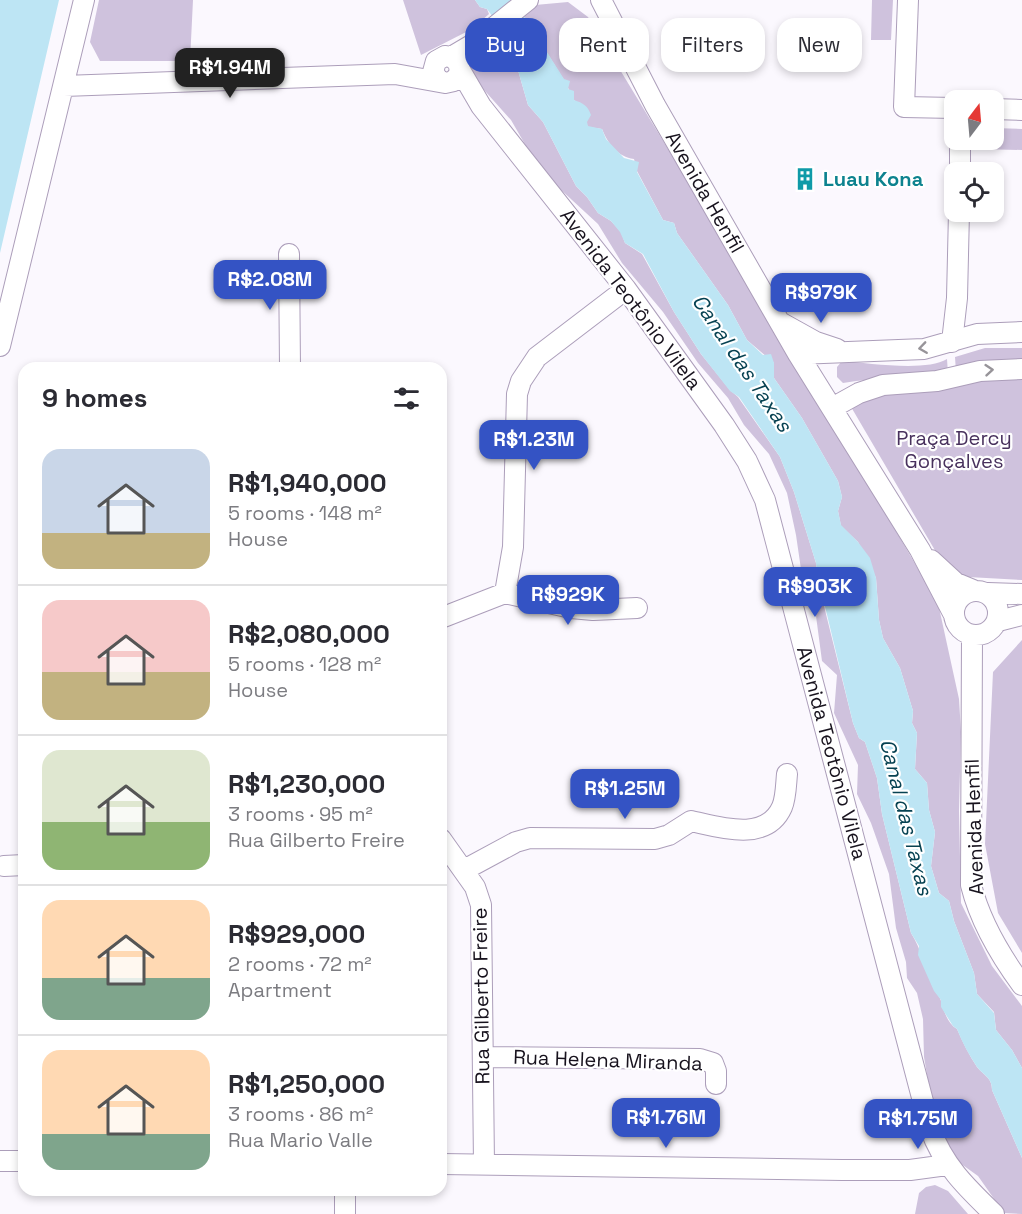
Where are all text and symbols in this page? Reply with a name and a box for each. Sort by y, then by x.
chip: Buy [465,18,547,72]
chip: Rent [559,18,649,72]
chip: Filters [661,18,765,72]
chip: New [777,18,862,72]
pin: R$1.94M [175,48,285,99]
text: R$1.94M [189,54,271,80]
north arrow [944,90,1004,150]
map controls [944,90,1004,222]
street label: Avenida Henfil [660,127,750,257]
button: locate [944,162,1004,222]
building icon: Luau Kona [792,166,818,192]
place label: Luau Kona [823,166,924,192]
street label: Avenida Teotônio Vilela [554,203,708,395]
pin: R$2.08M [215,260,325,311]
text: R$2.08M [228,266,312,292]
pin: R$979K [772,273,870,324]
text: R$979K [785,279,857,305]
water label: Canal das Taxas [686,289,799,437]
one-way arrow [919,341,928,354]
one-way arrow [984,364,993,377]
text: 9 homes [42,381,147,415]
icon: filters [390,382,423,415]
pin: R$1.23M [479,420,589,471]
park label: Praça Dercy Gonçalves [896,425,1012,474]
text: R$1.23M [493,426,575,452]
text: R$1,940,000 [228,466,387,500]
icon: home [90,473,162,545]
text: 5 rooms · 148 m² [228,500,382,526]
text: House [228,526,288,552]
pin: R$903K [766,567,864,618]
text: R$903K [778,573,852,599]
pin: R$929K [519,575,617,626]
text: R$929K [531,581,605,607]
text: R$2,080,000 [228,617,390,651]
icon: home [90,624,162,696]
street label: Avenida Teotônio Vilela [791,643,873,863]
text: 5 rooms · 128 m² [228,651,381,677]
text: House [228,677,288,703]
water label: Canal das Taxas [874,736,939,899]
street label: Avenida Henfil [959,758,989,896]
text: R$1,230,000 [228,767,385,801]
pin: R$1.25M [570,769,680,820]
icon: home [90,774,162,846]
text: R$1.25M [584,775,666,801]
text: 3 rooms · 95 m² [228,801,373,827]
text: Rua Gilberto Freire [228,827,405,853]
street label: Rua Gilberto Freire [466,907,496,1085]
text: R$929,000 [228,917,365,951]
icon: home [90,924,162,996]
text: 2 rooms · 72 m² [228,951,372,977]
text: Apartment [228,977,332,1003]
street label: Rua Helena Miranda [513,1044,703,1076]
text: R$1,250,000 [228,1067,385,1101]
icon: home [90,1074,162,1146]
pin: R$1.76M [611,1098,721,1149]
pin: R$1.75M [863,1099,973,1150]
text: 3 rooms · 86 m² [228,1101,373,1127]
text: R$1.76M [626,1104,706,1130]
text: R$1.75M [878,1105,958,1131]
text: Rua Mario Valle [228,1127,373,1153]

